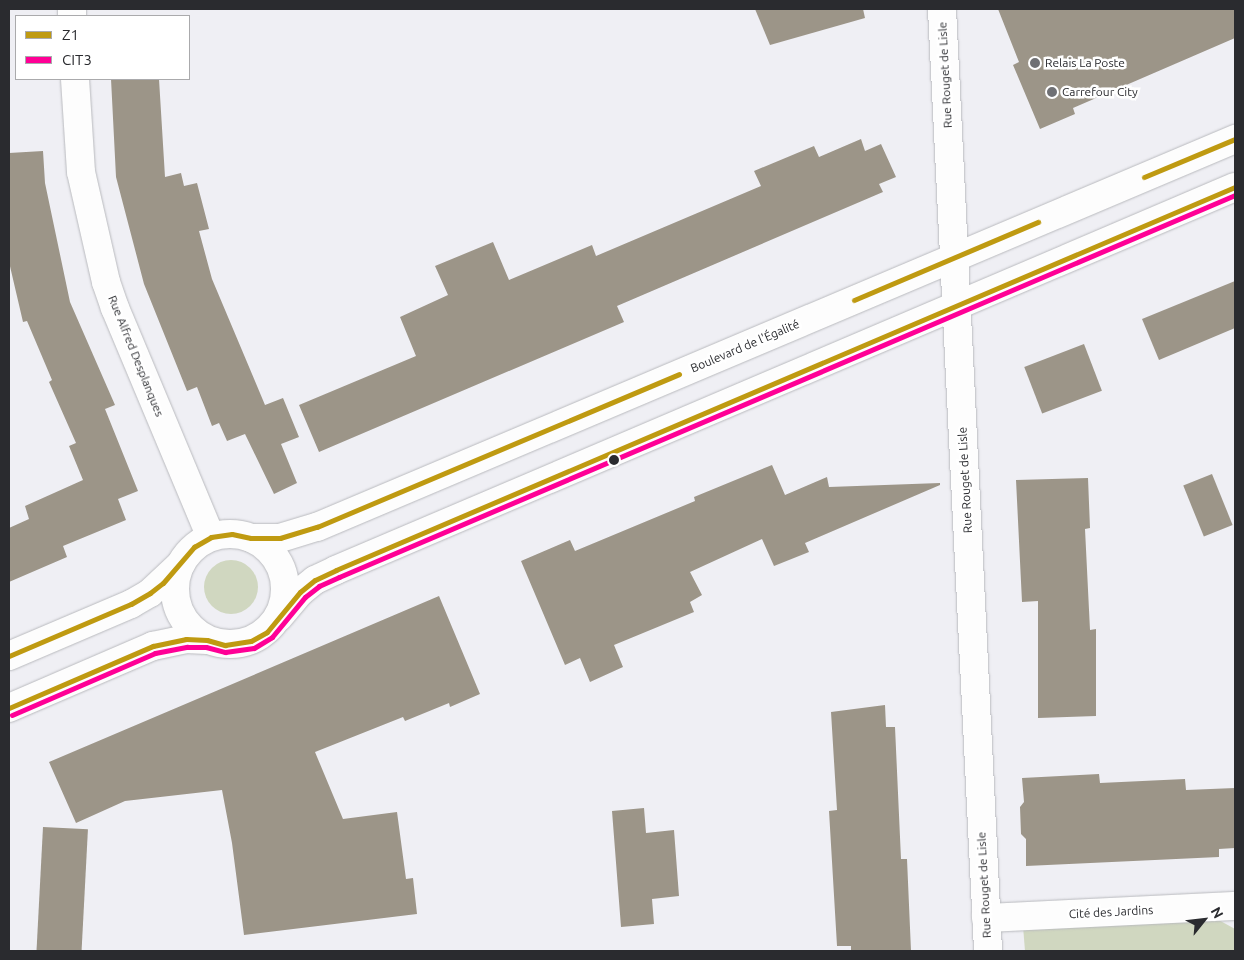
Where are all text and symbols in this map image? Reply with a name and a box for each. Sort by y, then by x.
legend [15,15,190,80]
street label: Rue Rouget de Lisle [935,21,955,129]
text: Z1 [62,26,79,43]
text: CIT3 [62,51,92,68]
place label: Relais La Poste [1045,56,1125,70]
marker: Relais La Poste [1029,57,1041,69]
place label: Carrefour City [1062,85,1138,99]
marker: Carrefour City [1046,86,1058,98]
street label: Rue Alfred Desplanques [105,293,167,419]
street label: Boulevard de l'Égalité [688,317,802,375]
street label: Rue Rouget de Lisle [955,426,975,534]
unlabelled marker [609,455,619,465]
street label: Rue Rouget de Lisle [974,831,994,939]
north arrow [1179,895,1229,945]
street label: Cité des Jardins [1068,903,1154,921]
text: N [1208,904,1227,921]

